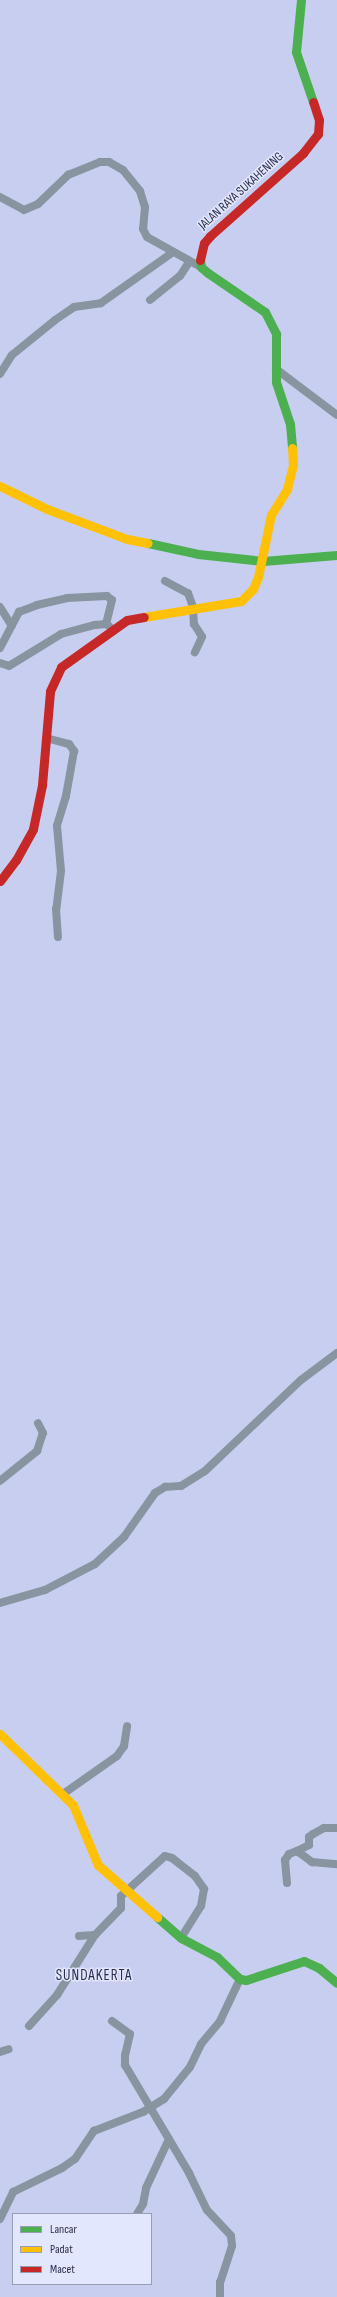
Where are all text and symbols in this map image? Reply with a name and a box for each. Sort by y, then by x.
street label: JALAN RAYA SUKAHENING [195,149,287,233]
district label: SUNDAKERTA [56,1967,132,1985]
legend [12,2213,152,2285]
text: Lancar [50,2222,77,2237]
text: Padat [50,2242,73,2257]
text: Macet [50,2262,75,2277]

